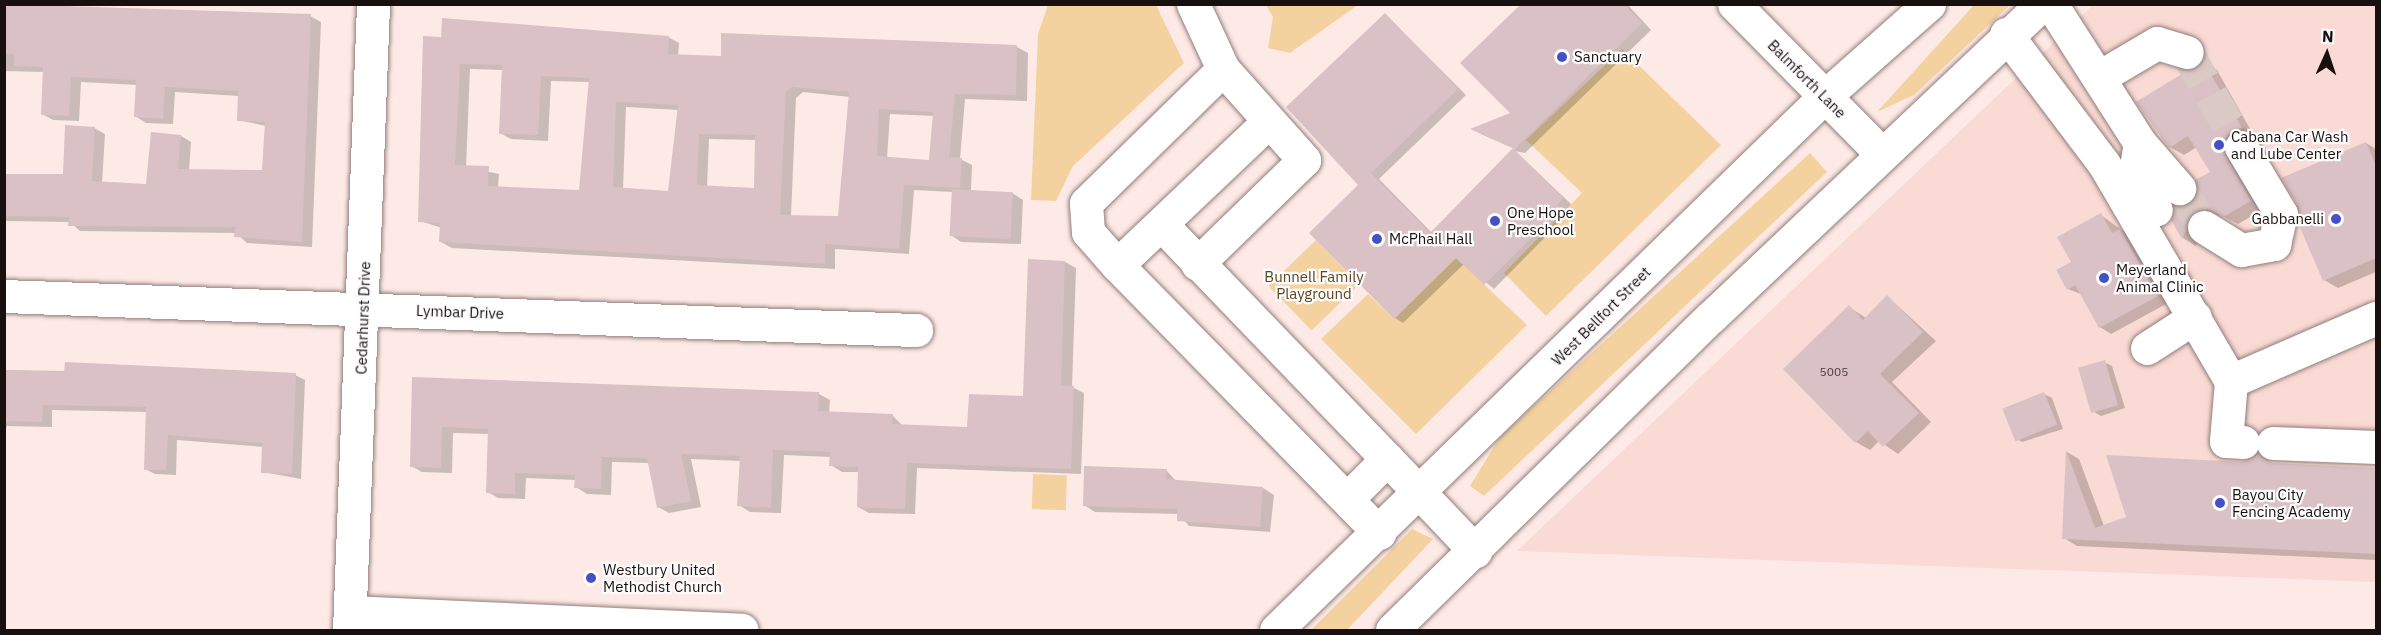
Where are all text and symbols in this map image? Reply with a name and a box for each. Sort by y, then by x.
north arrow [2297,24,2357,84]
text: N [2322,26,2334,46]
street label: Balmforth Lane [1764,36,1850,122]
place label: Sanctuary [1574,48,1642,66]
marker: Sanctuary [1555,50,1569,64]
place label: Cabana Car Wash and Lube Center [2231,127,2349,162]
marker: Cabana Car Wash and Lube Center [2212,138,2226,152]
place label: One Hope Preschool [1507,203,1574,238]
place label: Gabbanelli [2252,210,2324,228]
marker: Gabbanelli [2329,212,2343,226]
marker: One Hope Preschool [1488,214,1502,228]
place label: McPhail Hall [1389,230,1472,248]
marker: McPhail Hall [1370,232,1384,246]
place label: Meyerland Animal Clinic [2116,260,2204,295]
street label: Cedarhurst Drive [352,261,374,375]
street label: West Bellfort Street [1548,263,1654,369]
park label: Bunnell Family Playground [1264,267,1364,302]
marker: Meyerland Animal Clinic [2097,271,2111,285]
street label: Lymbar Drive [416,301,504,323]
house number: 5005 [1820,365,1848,379]
place label: Bayou City Fencing Academy [2232,485,2351,520]
marker: Bayou City Fencing Academy [2213,496,2227,510]
place label: Westbury United Methodist Church [603,560,722,595]
marker: Westbury United Methodist Church [584,571,598,585]

